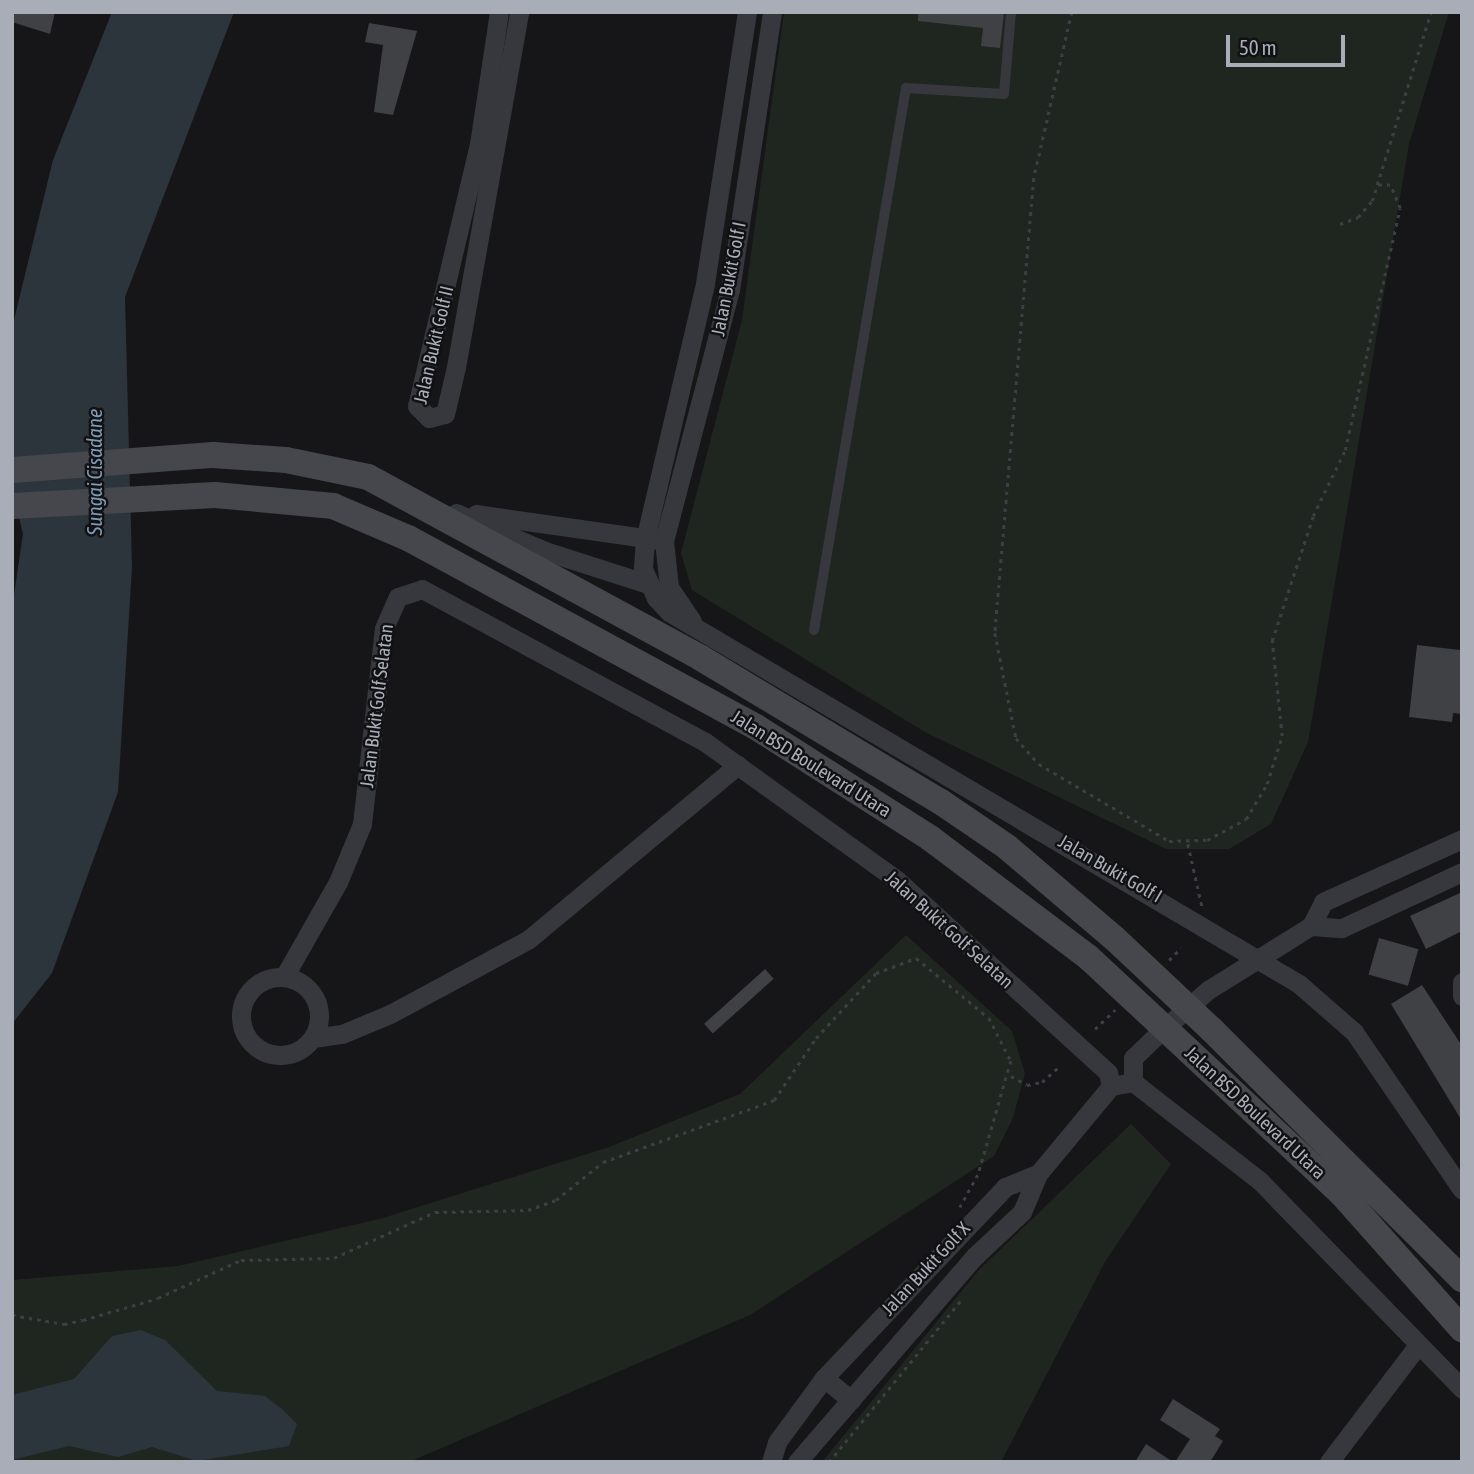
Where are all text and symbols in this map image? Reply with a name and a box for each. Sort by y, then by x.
scale bar [1229,21,1348,65]
text: 50 m [1239,35,1277,59]
street label: Jalan Bukit Golf I [707,220,751,338]
street label: Jalan Bukit Golf II [409,284,459,406]
water label: Sungai Cisadane [81,409,107,535]
street label: Jalan Bukit Golf Selatan [356,623,398,789]
street label: Jalan BSD Boulevard Utara [727,705,895,823]
street label: Jalan Bukit Golf I [1054,830,1166,908]
street label: Jalan Bukit Golf Selatan [880,866,1018,994]
street label: Jalan BSD Boulevard Utara [1180,1042,1330,1184]
street label: Jalan Bukit Golf X [877,1218,975,1320]

